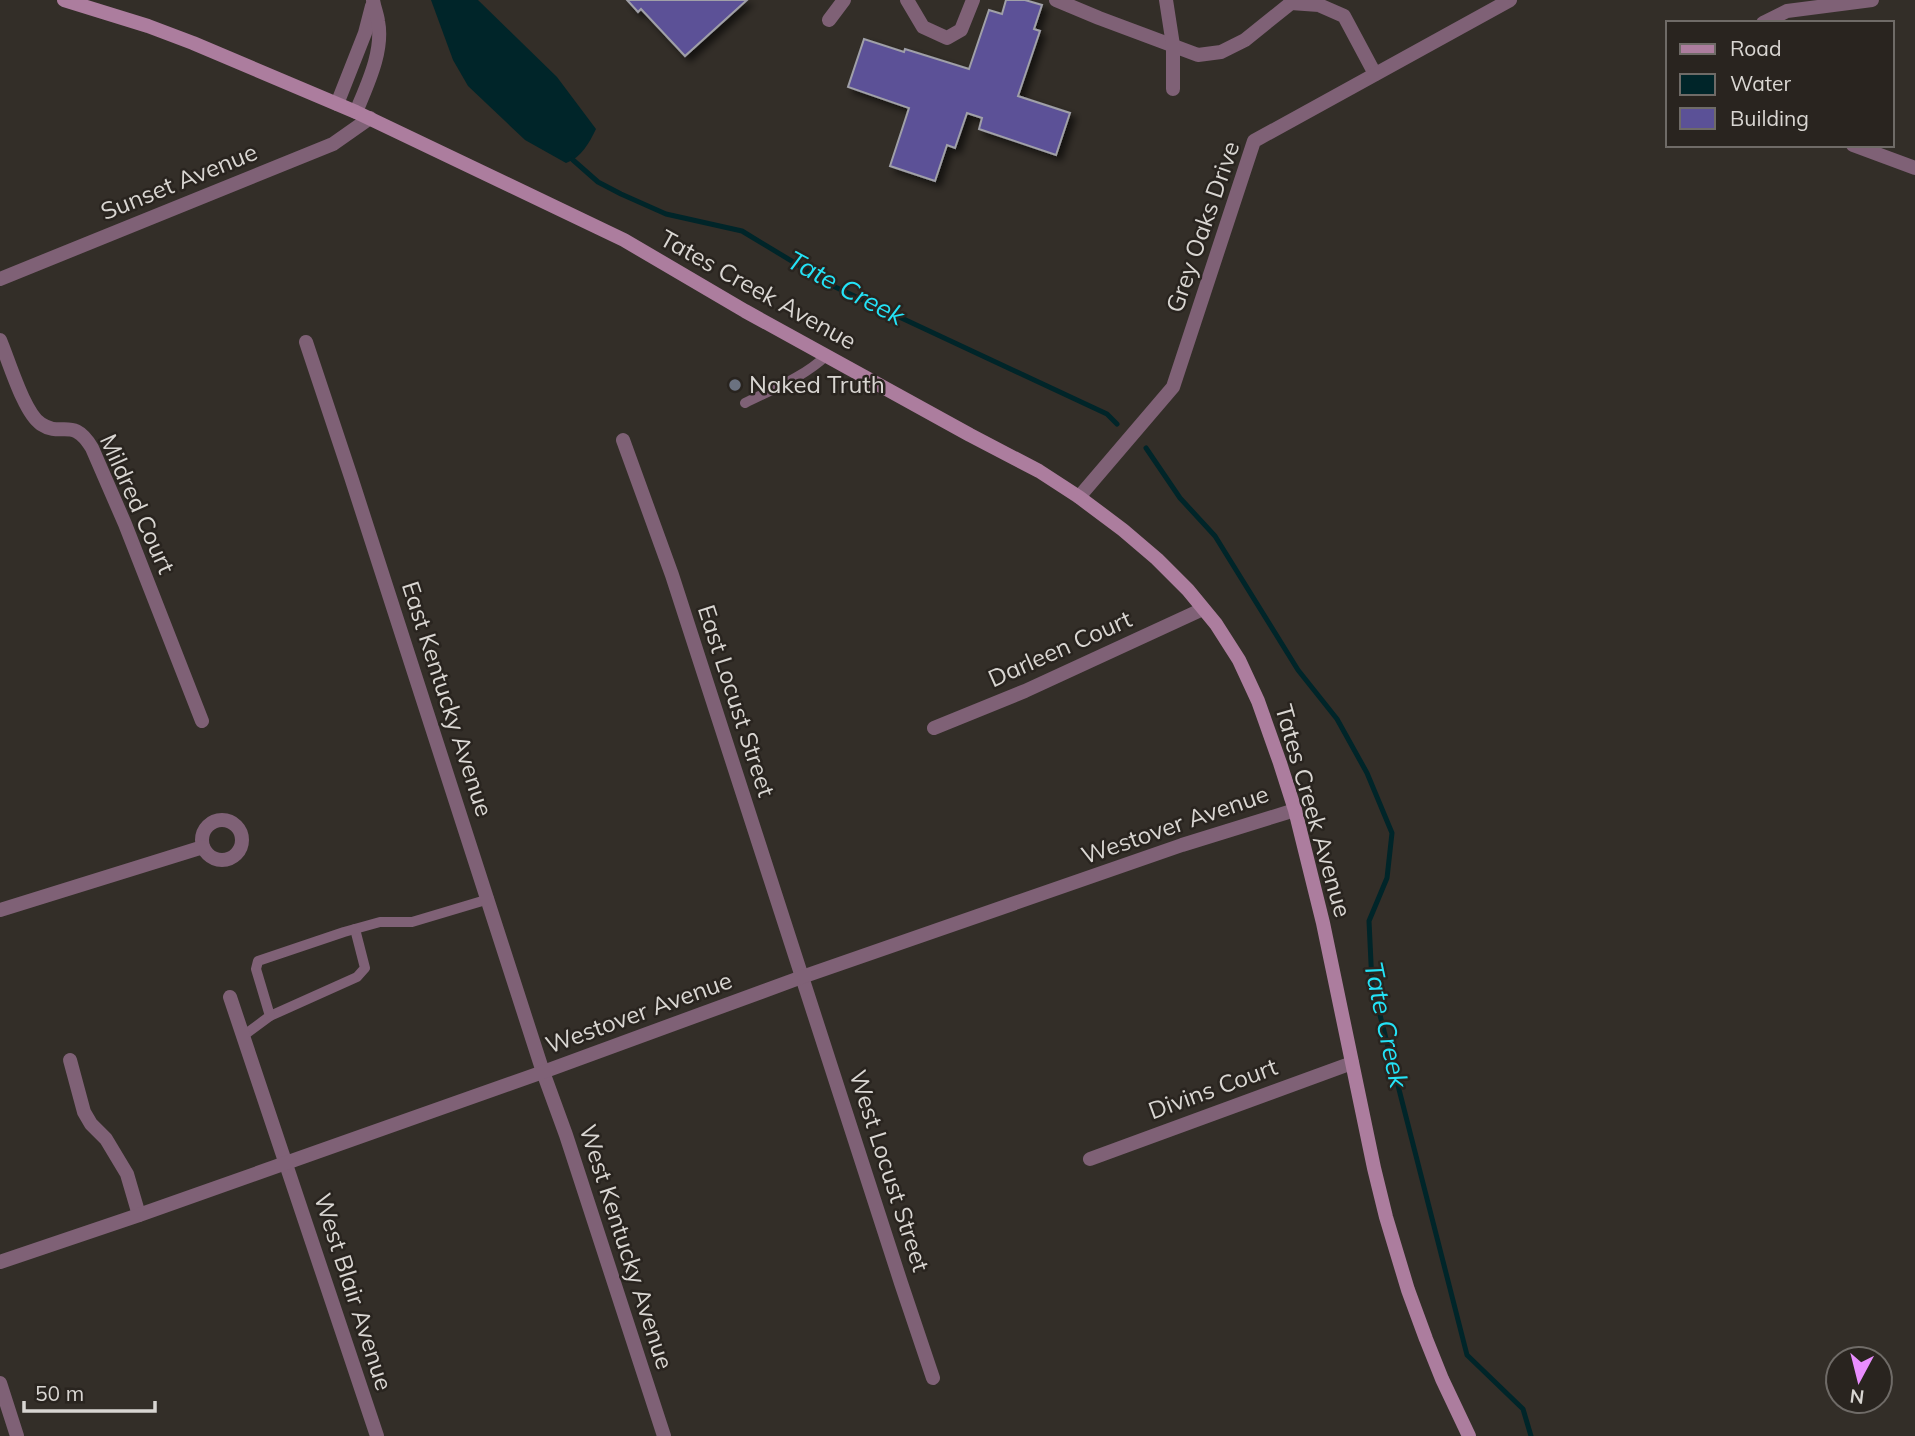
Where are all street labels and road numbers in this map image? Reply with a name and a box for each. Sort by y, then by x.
street label: Sunset Avenue [96,136,261,226]
street label: Grey Oaks Drive [1159,137,1245,316]
street label: Tates Creek Avenue [655,223,862,356]
street label: Mildred Court [94,429,182,578]
street label: East Kentucky Avenue [396,577,500,820]
street label: East Locust Street [692,601,782,800]
street label: Darleen Court [983,603,1136,693]
street label: Tates Creek Avenue [1269,701,1359,921]
street label: Westover Avenue [1077,778,1272,870]
street label: Westover Avenue [541,964,736,1060]
street label: Divins Court [1144,1051,1281,1125]
street label: West Locust Street [843,1066,937,1275]
street label: West Kentucky Avenue [573,1121,681,1373]
street label: West Blair Avenue [308,1189,400,1394]

